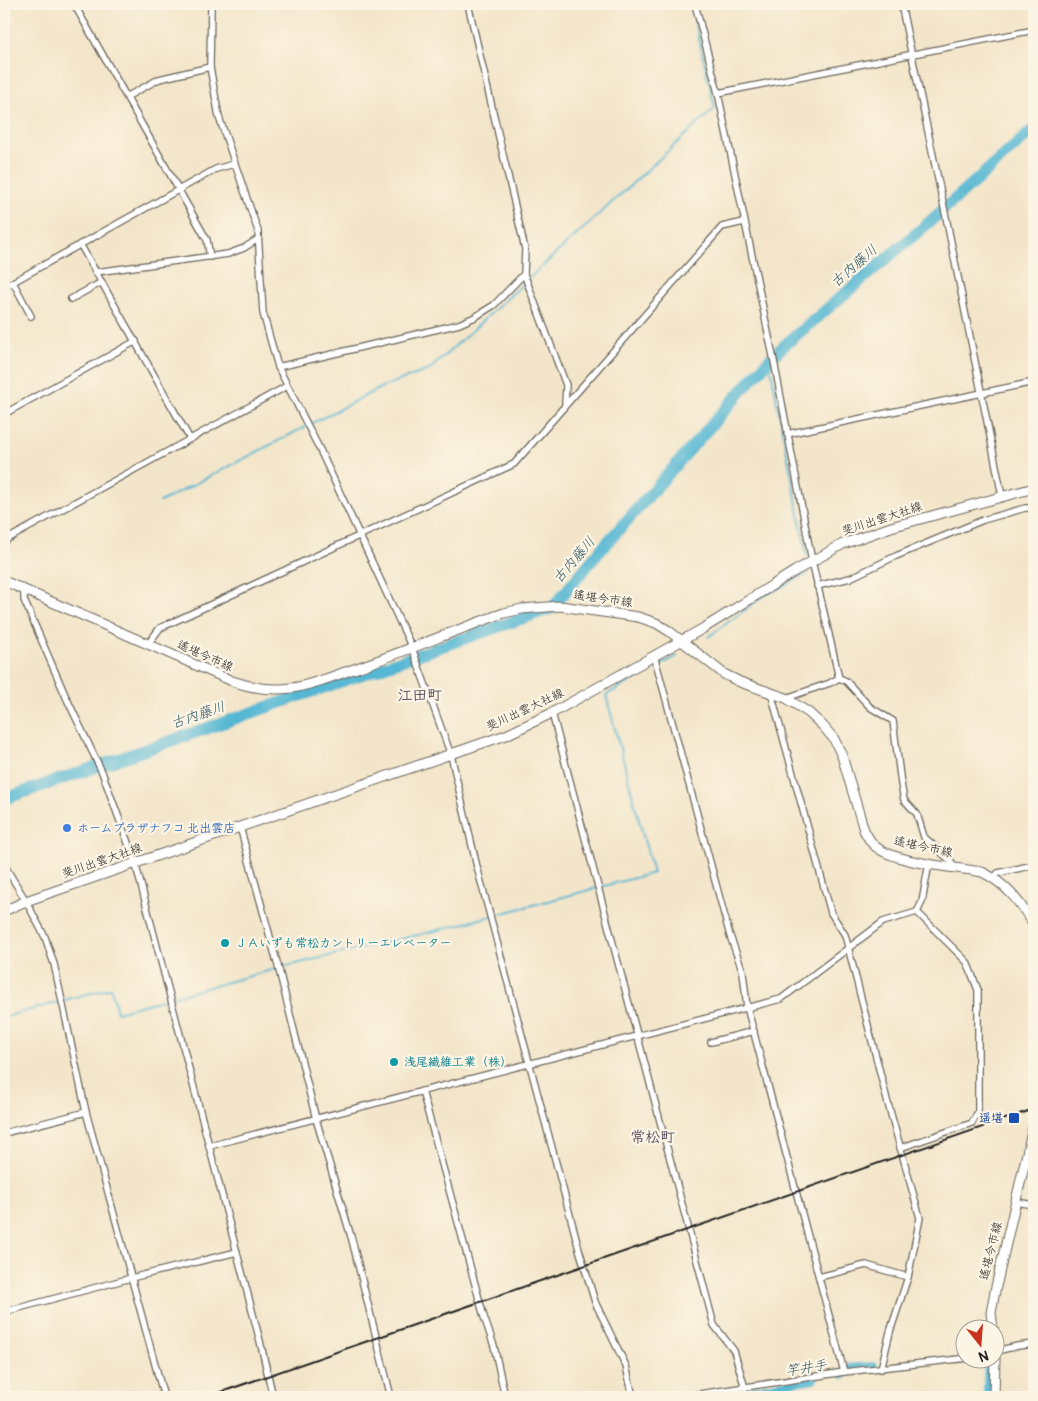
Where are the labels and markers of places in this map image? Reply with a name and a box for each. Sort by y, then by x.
place label: ホームプラザナフコ 北出雲店 [77,821,235,836]
marker: ホームプラザナフコ 北出雲店 [61,822,73,834]
place label: ＪＡいずも常松カントリーエレベーター [235,936,451,951]
marker: ＪＡいずも常松カントリーエレベーター [219,937,231,949]
place label: 浅尾繊維工業（株） [404,1055,512,1070]
marker: 浅尾繊維工業（株） [388,1056,400,1068]
place label: 遥堪 [979,1111,1003,1126]
marker: 遥堪 [1007,1111,1021,1125]

